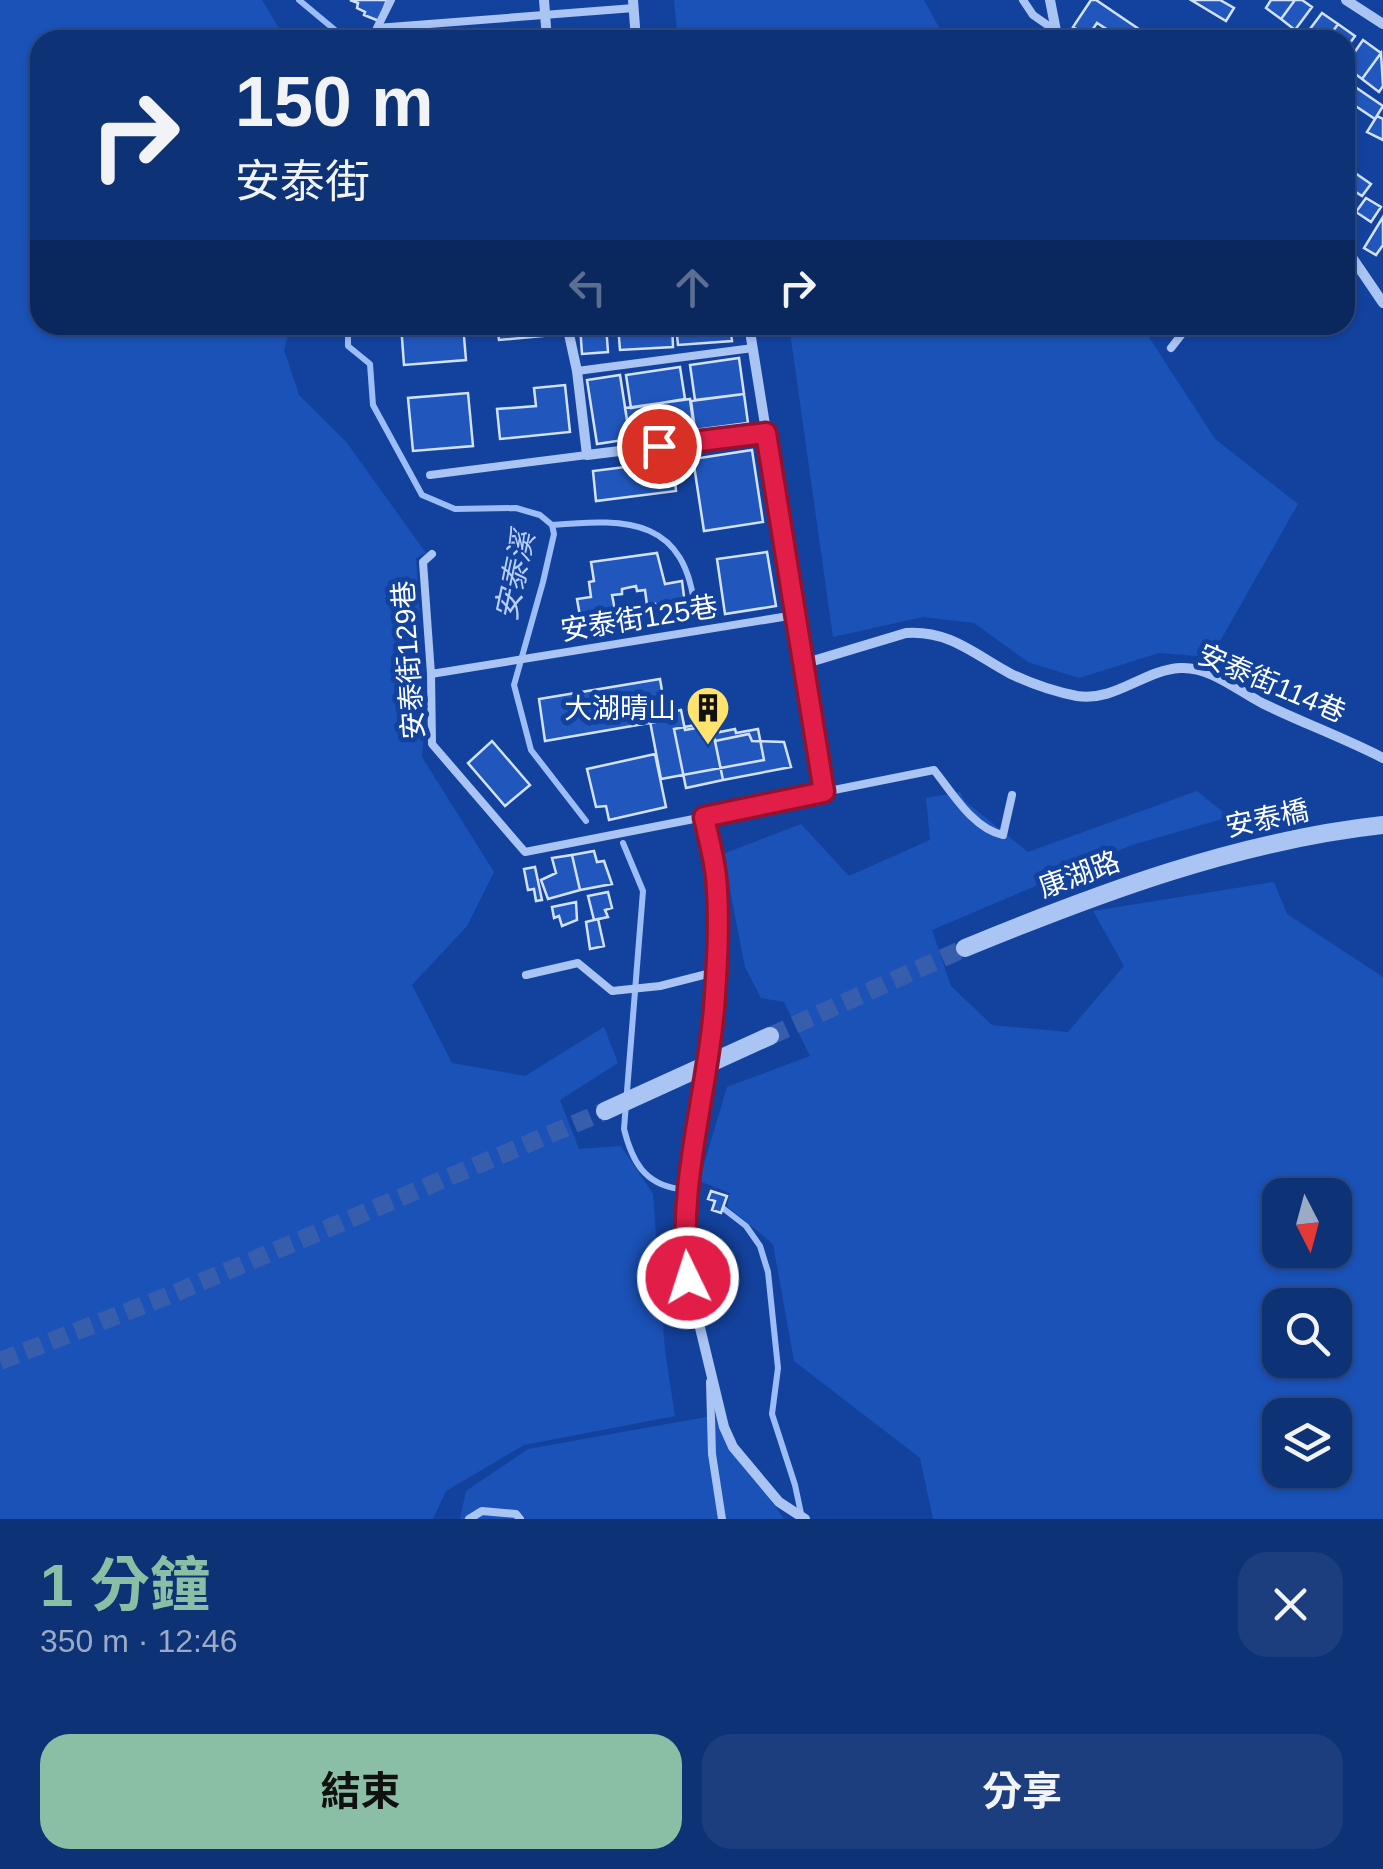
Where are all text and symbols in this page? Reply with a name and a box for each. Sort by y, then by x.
text: 150 m [235,63,433,141]
icon: right [70,70,200,200]
text: 安泰街 [235,156,370,207]
icon: left [560,260,615,315]
icon: ahead [665,260,720,315]
icon: right [770,260,825,315]
pin [617,404,702,489]
icon: arrive [632,419,687,474]
water label: 安泰溪 [489,525,541,623]
street label: 安泰街129巷 [388,580,429,740]
street label: 安泰街125巷 [558,591,720,646]
street label: 安泰街114巷 [1194,639,1350,728]
building icon: 大湖晴山 [685,685,731,746]
place label: 大湖晴山 [564,693,676,724]
street label: 安泰橋 [1223,795,1311,842]
street label: 康湖路 [1034,846,1124,903]
north arrow [1262,1178,1352,1268]
map controls [1262,1178,1352,1488]
position arrow [636,1226,740,1330]
button: search [1262,1288,1352,1378]
button: layers [1262,1398,1352,1488]
text: 1 分鐘 [40,1552,210,1619]
button: close [1238,1552,1343,1657]
text: 350 m · 12:46 [40,1623,237,1659]
button: 結束 [40,1734,682,1849]
button: 分享 [702,1734,1343,1849]

